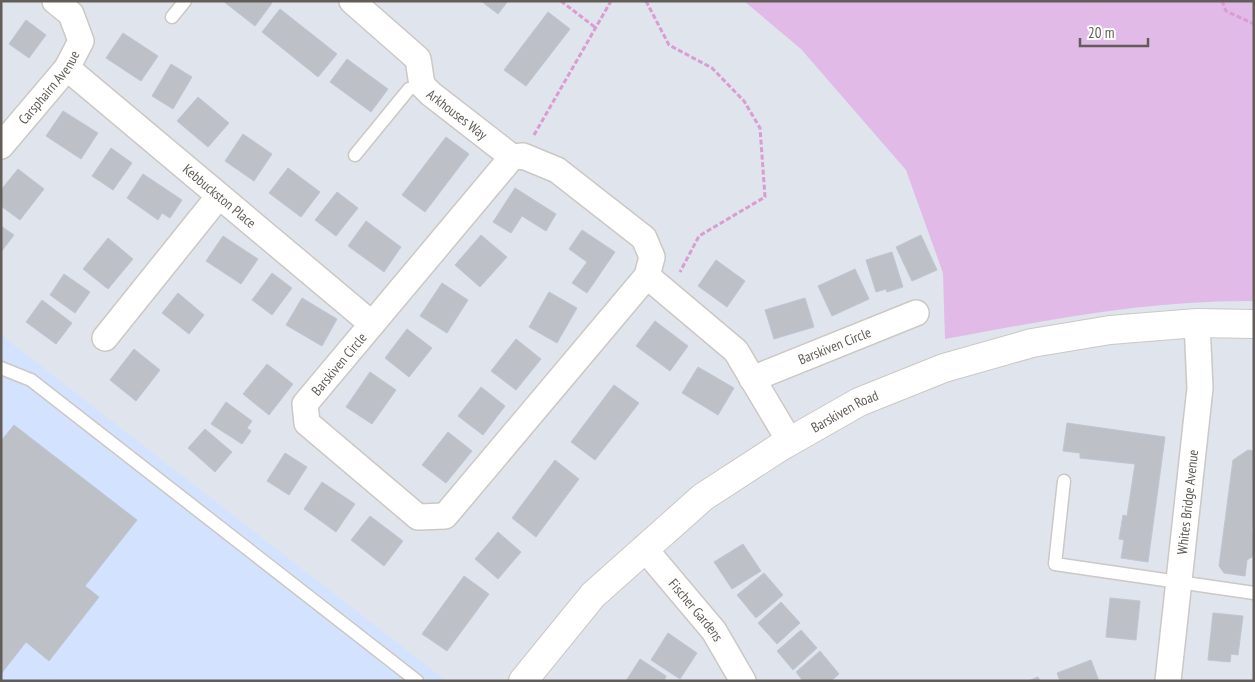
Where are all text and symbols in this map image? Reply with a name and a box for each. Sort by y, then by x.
scale bar [1080,15,1148,47]
text: 20 m [1088,23,1114,42]
street label: Carsphairn Avenue [14,47,84,128]
street label: Arkhouses Way [423,85,492,144]
street label: Kebbuckston Place [179,160,260,232]
street label: Barskiven Circle [795,323,874,368]
street label: Barskiven Circle [307,329,371,399]
street label: Barskiven Road [808,386,881,436]
street label: Whites Bridge Avenue [1173,449,1202,555]
street label: Fischer Gardens [665,575,727,645]

